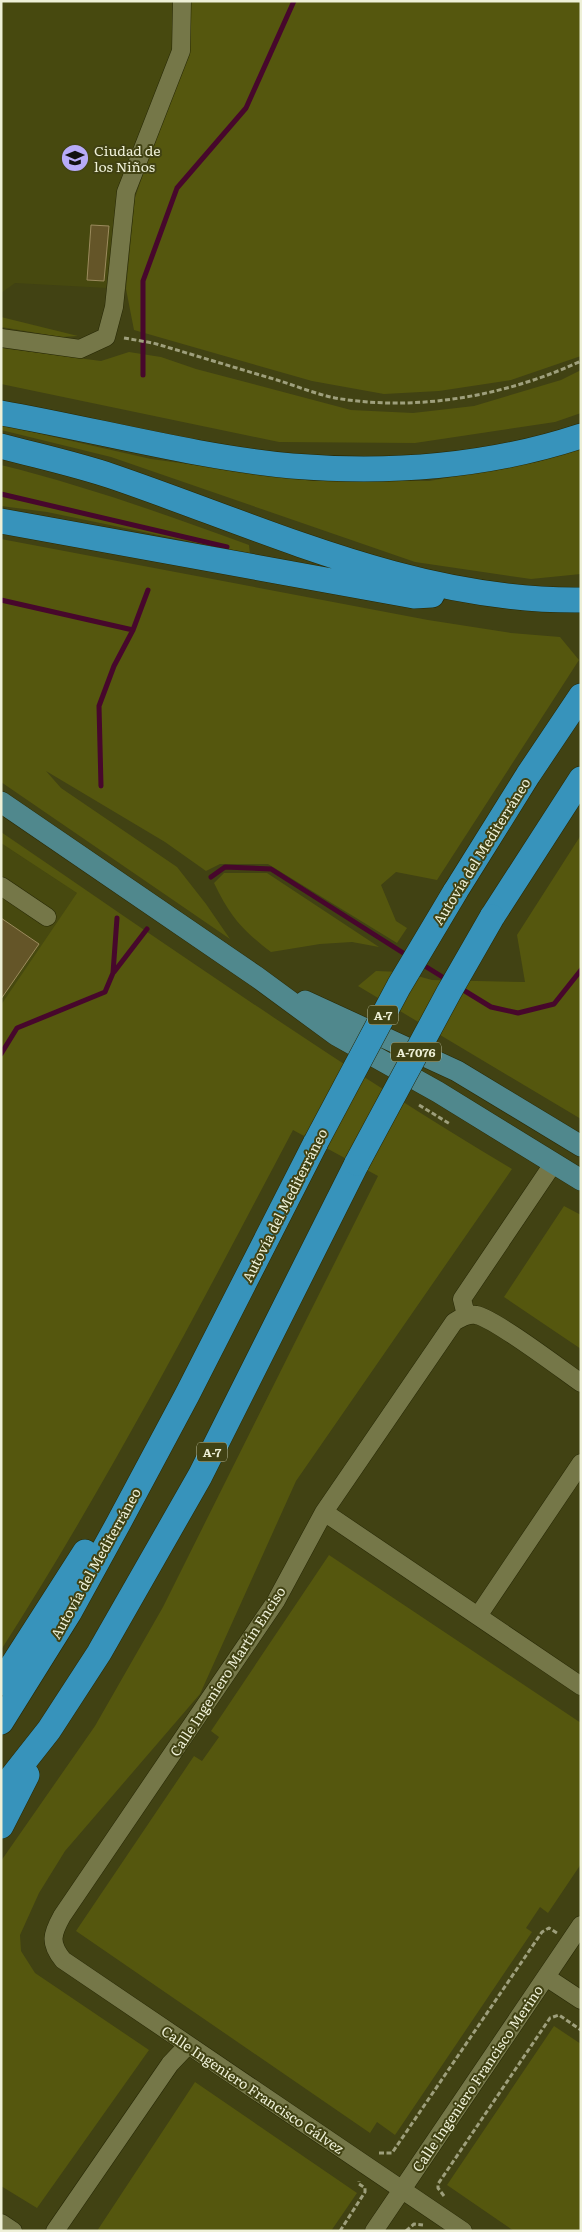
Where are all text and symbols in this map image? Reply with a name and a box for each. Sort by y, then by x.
place label: Ciudad de los Niños [94,140,160,176]
school or university icon: Ciudad de los Niños [60,143,90,173]
street label: Autovía del Mediterráneo [427,774,535,928]
road number: A-7 [368,1006,398,1024]
road number: A-7076 [391,1042,441,1062]
street label: Autovía del Mediterráneo [237,1125,331,1285]
road number: A-7 [197,1442,227,1461]
street label: Autovía del Mediterráneo [45,1484,145,1642]
street label: Calle Ingeniero Martín Enciso [164,1582,290,1760]
street label: Calle Ingeniero Francisco Merino [407,1981,547,2175]
street label: Calle Ingeniero Francisco Gálvez [158,2020,348,2158]

